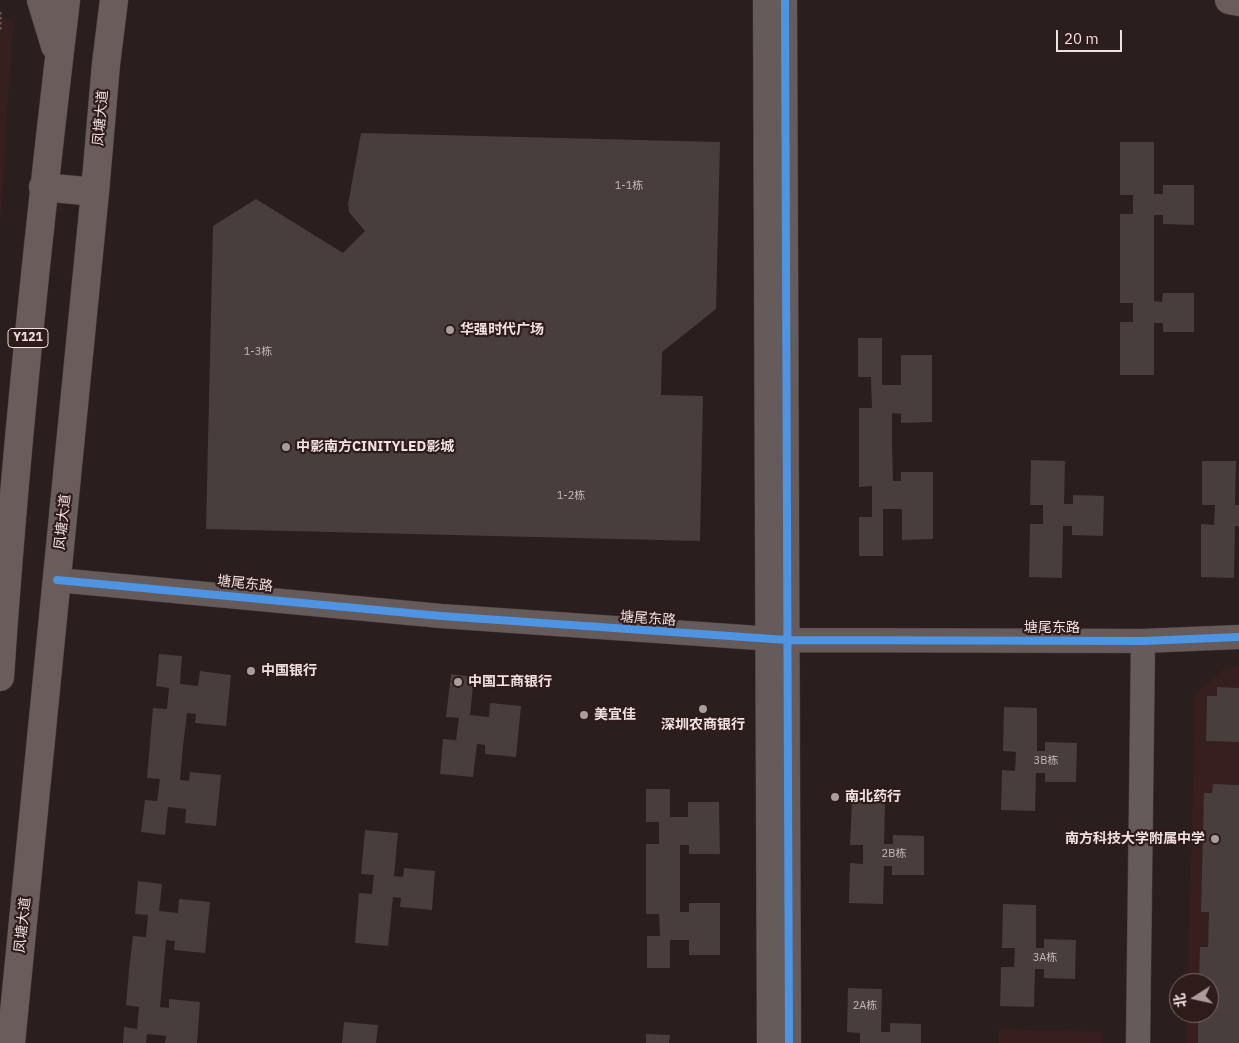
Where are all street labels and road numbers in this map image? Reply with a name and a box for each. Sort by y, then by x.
street label: 凤塘大道 [90,89,112,147]
road number: Y121 [8,328,48,348]
street label: 凤塘大道 [52,493,74,551]
street label: 塘尾东路 [216,573,274,595]
street label: 塘尾东路 [619,609,677,629]
street label: 塘尾东路 [1024,620,1080,636]
street label: 凤塘大道 [12,896,34,954]

